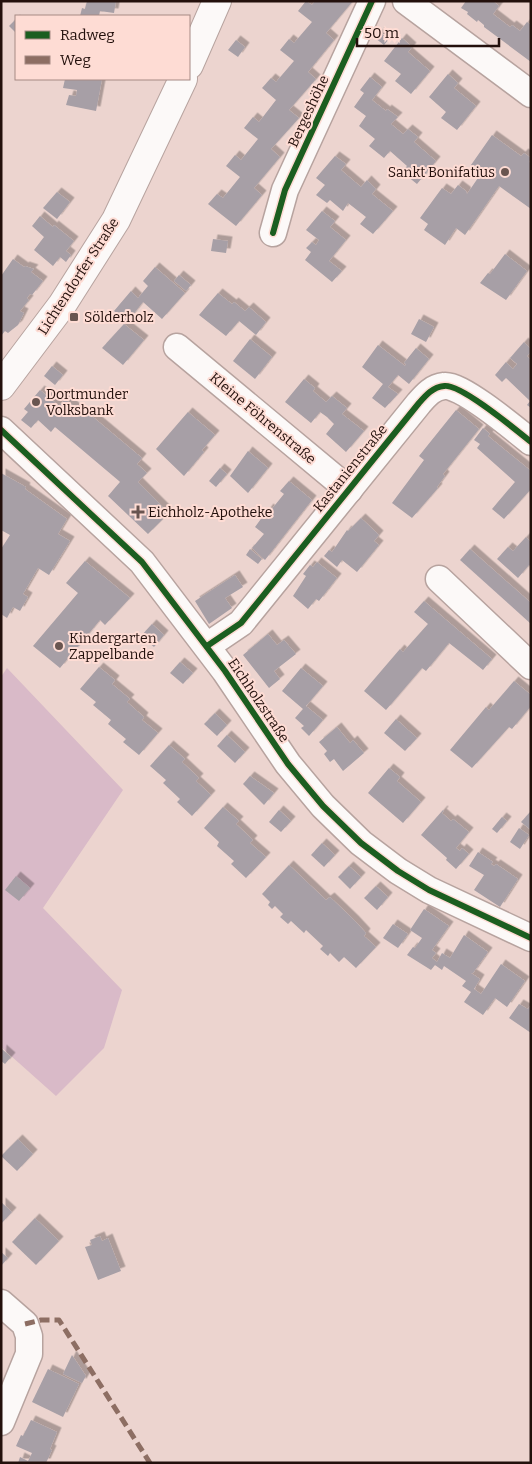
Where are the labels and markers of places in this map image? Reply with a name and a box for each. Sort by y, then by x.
place label: Sankt Bonifatius [388,164,495,181]
marker: Sankt Bonifatius [499,166,511,178]
place label: Sölderholz [84,309,154,326]
marker: Sölderholz [68,311,80,323]
place label: Dortmunder Volksbank [46,386,128,419]
marker: Dortmunder Volksbank [30,396,42,408]
place label: Eichholz-Apotheke [148,504,272,521]
marker: Eichholz-Apotheke [132,506,144,518]
place label: Kindergarten Zappelbande [69,630,157,663]
marker: Kindergarten Zappelbande [53,640,65,652]

